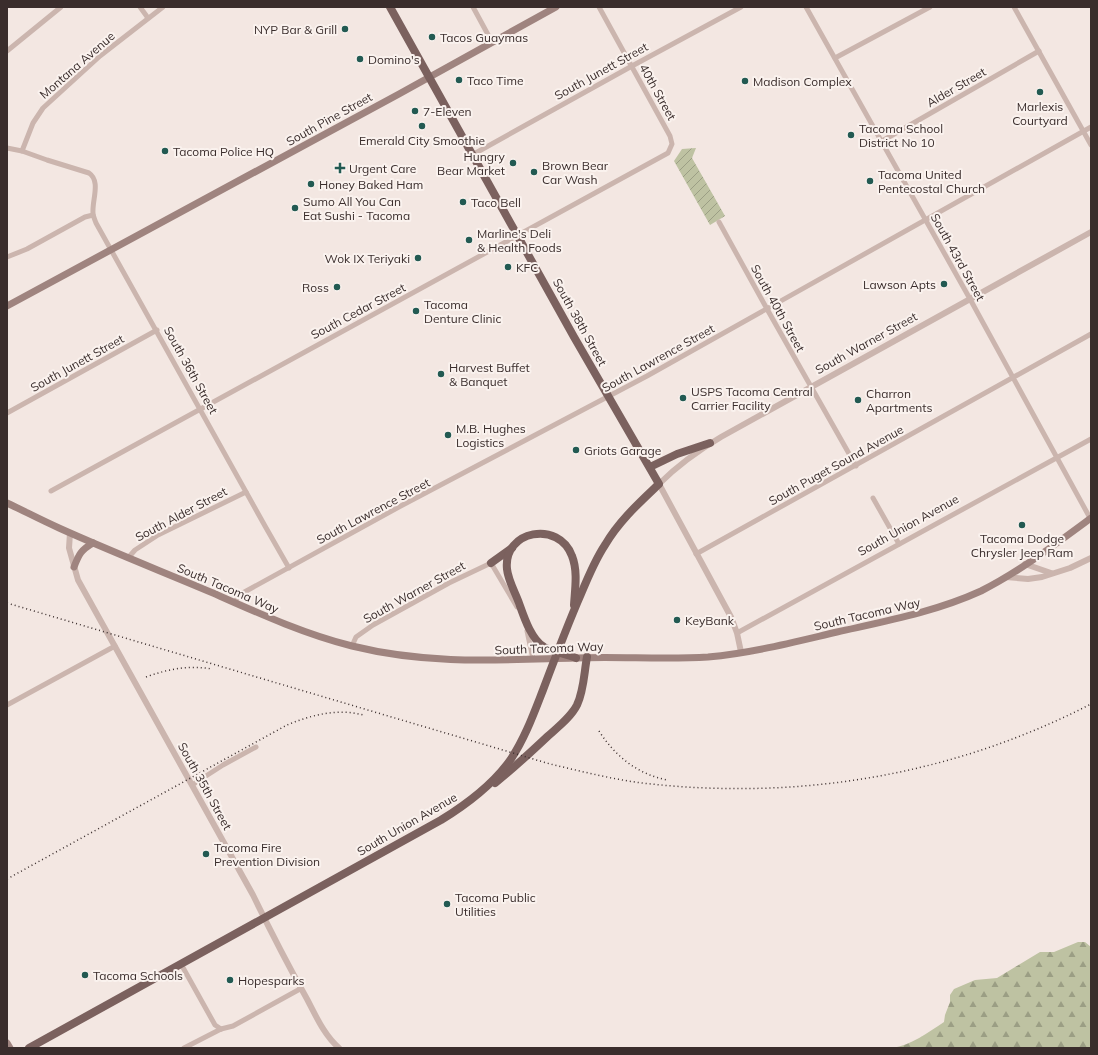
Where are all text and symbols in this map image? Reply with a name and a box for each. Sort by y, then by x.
place label: NYP Bar & Grill [254,22,337,37]
marker: NYP Bar & Grill [340,24,350,34]
street label: Montana Avenue [36,28,118,102]
place label: Tacos Guaymas [440,30,528,45]
marker: Tacos Guaymas [427,32,437,42]
street label: South Junett Street [552,39,650,103]
place label: Domino's [368,52,420,67]
marker: Domino's [355,54,365,64]
street label: 40th Street [636,61,680,123]
street label: Alder Street [924,64,988,110]
place label: Taco Time [467,73,524,88]
place label: Madison Complex [753,74,852,89]
marker: Taco Time [454,75,464,85]
marker: Madison Complex [740,76,750,86]
marker: Marlexis Courtyard [1035,87,1045,97]
street label: South Pine Street [283,89,375,149]
place label: Marlexis Courtyard [1012,99,1068,128]
place label: 7-Eleven [423,104,472,119]
marker: 7-Eleven [410,106,420,116]
marker: Emerald City Smoothie [417,121,427,131]
place label: Tacoma School District No 10 [859,121,943,150]
marker: Tacoma School District No 10 [846,130,856,140]
place label: Emerald City Smoothie [359,133,485,148]
place label: Tacoma Police HQ [173,144,274,159]
marker: Tacoma Police HQ [160,146,170,156]
place label: Hungry Bear Market [437,149,506,178]
marker: Hungry Bear Market [508,158,518,168]
place label: Brown Bear Car Wash [542,158,609,187]
place label: Urgent Care [349,161,416,176]
marker: Urgent Care [334,162,346,174]
marker: Brown Bear Car Wash [529,167,539,177]
place label: Tacoma United Pentecostal Church [878,167,985,196]
marker: Tacoma United Pentecostal Church [865,176,875,186]
place label: Honey Baked Ham [319,177,423,192]
marker: Honey Baked Ham [306,179,316,189]
place label: Sumo All You Can Eat Sushi - Tacoma [303,194,410,223]
place label: Taco Bell [471,195,521,210]
marker: Taco Bell [458,197,468,207]
marker: Sumo All You Can Eat Sushi - Tacoma [290,203,300,213]
street label: South 43rd Street [928,211,988,303]
place label: Marline's Deli & Health Foods [477,226,562,255]
marker: Marline's Deli & Health Foods [464,235,474,245]
place label: Wok IX Teriyaki [325,251,410,266]
marker: Wok IX Teriyaki [413,253,423,263]
place label: KFC [516,260,538,275]
marker: KFC [503,262,513,272]
street label: South 40th Street [748,262,808,354]
street label: South 38th Street [550,276,610,368]
place label: Lawson Apts [863,277,936,292]
marker: Lawson Apts [939,279,949,289]
place label: Ross [302,280,329,295]
street label: South Cedar Street [308,280,408,342]
marker: Ross [332,282,342,292]
place label: Tacoma Denture Clinic [424,297,501,326]
marker: Tacoma Denture Clinic [411,306,421,316]
street label: South Warner Street [812,309,920,377]
street label: South Lawrence Street [599,321,717,395]
street label: South 36th Street [161,324,221,416]
street label: South Junett Street [28,331,126,395]
place label: Harvest Buffet & Banquet [449,360,530,389]
marker: Harvest Buffet & Banquet [436,369,446,379]
place label: USPS Tacoma Central Carrier Facility [691,384,813,413]
place label: Charron Apartments [866,386,932,415]
marker: USPS Tacoma Central Carrier Facility [678,393,688,403]
marker: Charron Apartments [853,395,863,405]
place label: M.B. Hughes Logistics [456,421,526,450]
street label: South Puget Sound Avenue [766,422,906,508]
marker: M.B. Hughes Logistics [443,430,453,440]
place label: Griots Garage [584,443,661,458]
marker: Griots Garage [571,445,581,455]
street label: South Lawrence Street [314,475,432,547]
street label: South Alder Street [133,484,229,544]
street label: South Union Avenue [855,491,961,559]
marker: Tacoma Dodge Chrysler Jeep Ram [1017,520,1027,530]
place label: Tacoma Dodge Chrysler Jeep Ram [971,531,1073,560]
street label: South Warner Street [360,558,468,626]
street label: South Tacoma Way [175,560,282,616]
street label: South Tacoma Way [812,594,922,634]
place label: KeyBank [685,613,735,628]
marker: KeyBank [672,615,682,625]
street label: South Tacoma Way [494,639,604,657]
street label: South 35th Street [175,740,235,832]
street label: South Union Avenue [354,789,460,859]
place label: Tacoma Fire Prevention Division [214,840,320,869]
marker: Tacoma Fire Prevention Division [201,849,211,859]
place label: Tacoma Public Utilities [455,890,536,919]
marker: Tacoma Public Utilities [442,899,452,909]
place label: Tacoma Schools [93,968,183,983]
marker: Tacoma Schools [80,970,90,980]
place label: Hopesparks [238,973,305,988]
marker: Hopesparks [225,975,235,985]

